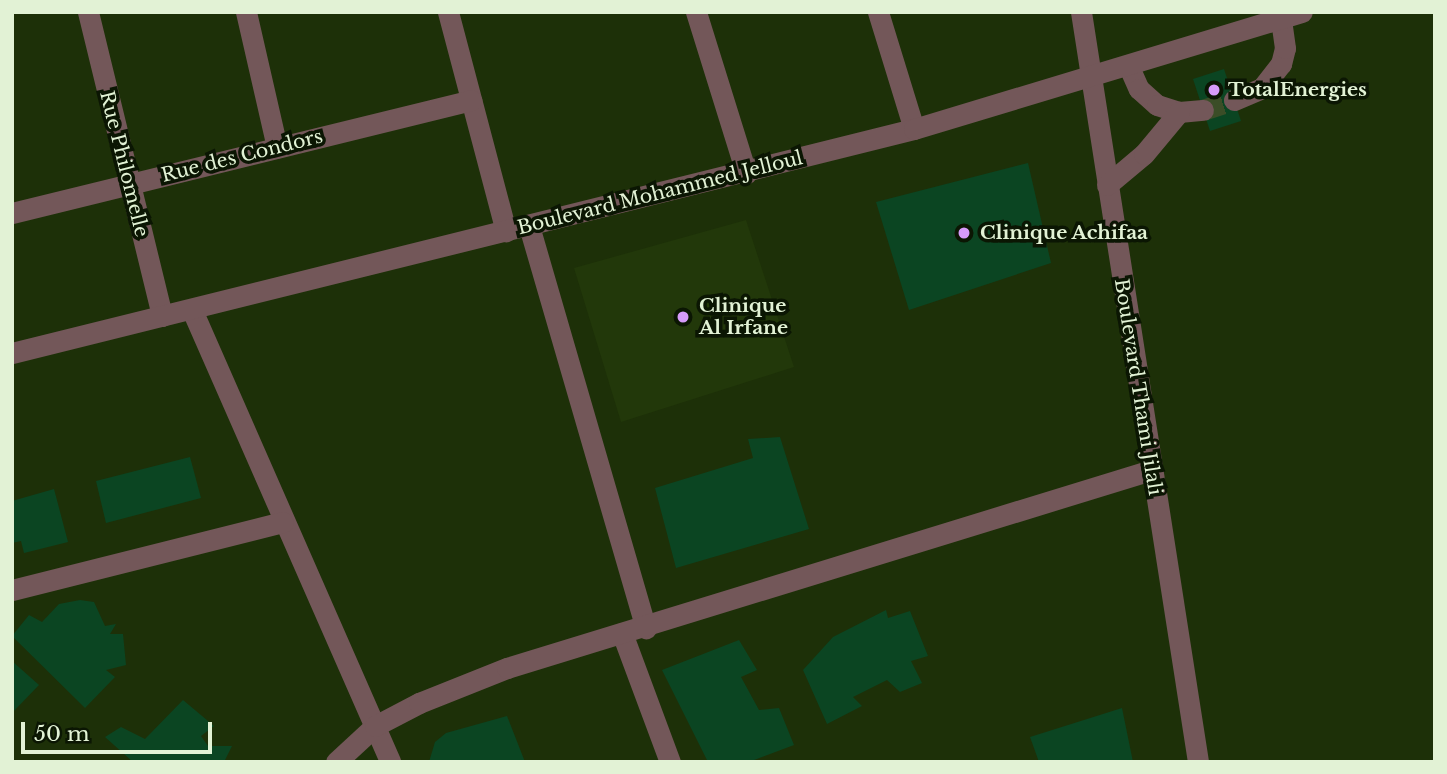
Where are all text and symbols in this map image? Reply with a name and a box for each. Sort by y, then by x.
place label: TotalEnergies [1228,79,1367,101]
marker: TotalEnergies [1206,82,1222,98]
street label: Rue Philomelle [95,89,153,239]
street label: Rue des Condors [159,125,325,187]
street label: Boulevard Mohammed Jelloul [515,146,805,240]
place label: Clinique Achifaa [980,222,1149,244]
marker: Clinique Achifaa [954,223,974,243]
street label: Boulevard Thami Jilali [1110,277,1166,497]
place label: Clinique Al Irfane [699,295,788,339]
marker: Clinique Al Irfane [673,307,693,327]
scale bar [24,708,215,752]
text: 50 m [34,721,89,747]

